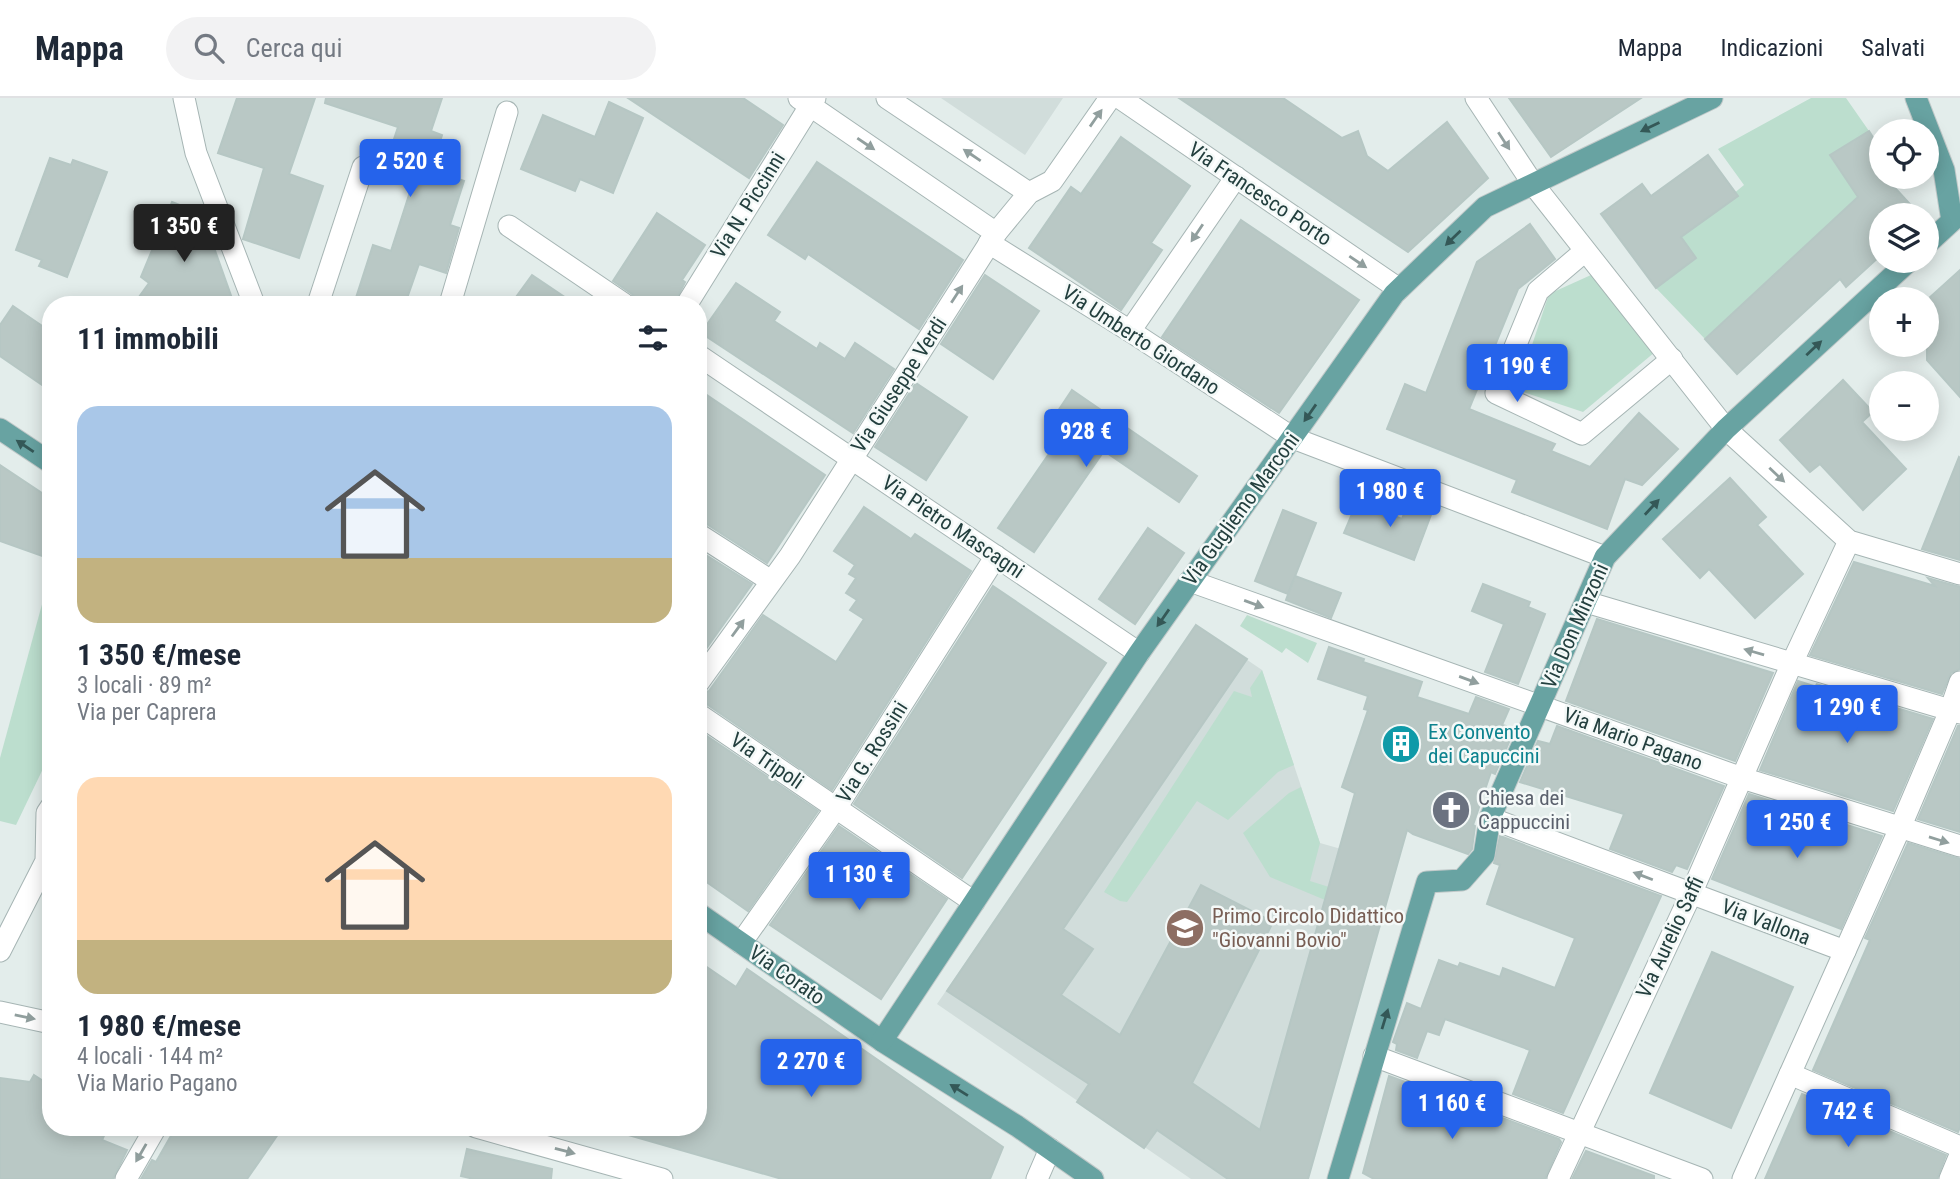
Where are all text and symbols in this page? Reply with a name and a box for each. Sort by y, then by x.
search box [166,17,656,80]
text: Mappa [35,29,124,68]
icon: search [190,29,228,67]
text: Cerca qui [246,33,342,63]
text: Mappa [1618,34,1683,62]
text: Indicazioni [1721,34,1823,62]
text: Salvati [1861,34,1925,62]
one-way arrow [1089,109,1103,127]
map controls [1869,119,1939,441]
button: locate [1869,119,1939,189]
one-way arrow [1640,121,1660,133]
one-way arrow [1498,131,1511,151]
one-way arrow [857,137,875,151]
street label: Via Francesco Porto [1184,137,1336,251]
pin: 2 520 € [345,140,475,199]
street label: Via N. Piccinni [706,147,790,263]
text: 2 520 € [376,148,444,175]
one-way arrow [962,148,982,161]
button: layers [1869,203,1939,273]
pin: 1 350 € [119,204,249,264]
text: 1 350 € [150,213,218,240]
one-way arrow [1191,224,1204,243]
one-way arrow [1445,229,1462,245]
one-way arrow [1349,255,1368,268]
street label: Via Umberto Giordano [1058,280,1224,400]
one-way arrow [950,284,963,304]
button: + [1869,287,1939,357]
street label: Via Giuseppe Verdi [846,313,952,457]
icon: filters [634,319,672,357]
text: 11 immobili [77,321,219,356]
one-way arrow [1805,340,1823,356]
pin: 1 190 € [1452,344,1582,404]
text: 1 190 € [1483,353,1551,380]
button: − [1869,371,1939,441]
one-way arrow [1303,404,1317,422]
pin: 928 € [1037,410,1135,469]
text: 928 € [1060,418,1112,445]
street label: Via Gugliemo Marconi [1178,428,1304,590]
one-way arrow [16,440,35,453]
icon: home [312,451,438,577]
one-way arrow [1768,466,1785,482]
pin: 1 980 € [1325,470,1455,529]
street label: Via Pietro Mascagni [877,471,1029,583]
text: 1 980 € [1356,478,1424,505]
one-way arrow [1644,499,1660,516]
street label: Via Don Minzoni [1537,560,1613,692]
one-way arrow [1244,599,1265,610]
one-way arrow [1156,609,1170,627]
one-way arrow [731,619,745,637]
text: 1 350 €/mese [77,637,241,672]
one-way arrow [1743,646,1764,656]
text: 3 locali · 89 m² [77,672,212,699]
one-way arrow [1458,675,1479,686]
pin: 1 290 € [1782,686,1912,745]
text: 1 290 € [1813,694,1881,721]
street label: Via G. Rossini [831,697,913,807]
text: Via per Caprera [77,699,216,726]
street label: Via Mario Pagano [1560,703,1706,775]
place label: Ex Convento dei Capuccini [1428,720,1540,768]
building icon: Ex Convento dei Capuccini [1380,723,1422,765]
street label: Via Tripoli [726,728,808,794]
place label: Chiesa dei Cappuccini [1478,786,1570,834]
church icon: Chiesa dei Cappuccini [1430,789,1472,831]
pin: 1 250 € [1732,800,1862,860]
text: 1 250 € [1763,809,1831,836]
icon: home [312,822,438,948]
one-way arrow [1929,835,1950,845]
pin: 1 130 € [794,852,924,912]
text: 1 130 € [825,861,893,888]
one-way arrow [1633,870,1654,881]
street label: Via Aurelio Saffi [1631,872,1709,1002]
street label: Via Vallona [1718,894,1814,950]
place label: Primo Circolo Didattico "Giovanni Bovio" [1212,904,1404,952]
school or university icon: Primo Circolo Didattico "Giovanni Bovio" [1164,907,1206,949]
street label: Via Corato [745,940,829,1010]
text: 1 980 €/mese [77,1008,241,1043]
one-way arrow [1380,1009,1390,1030]
one-way arrow [14,1012,36,1023]
pin: 2 270 € [746,1040,876,1099]
text: 4 locali · 144 m² [77,1043,223,1070]
text: 2 270 € [777,1048,845,1075]
text: Via Mario Pagano [77,1070,238,1097]
pin: 1 160 € [1387,1082,1517,1141]
one-way arrow [950,1083,969,1096]
text: 1 160 € [1418,1090,1486,1117]
pin: 742 € [1799,1090,1897,1149]
text: 742 € [1822,1098,1874,1125]
one-way arrow [135,1143,147,1163]
one-way arrow [554,1146,576,1157]

